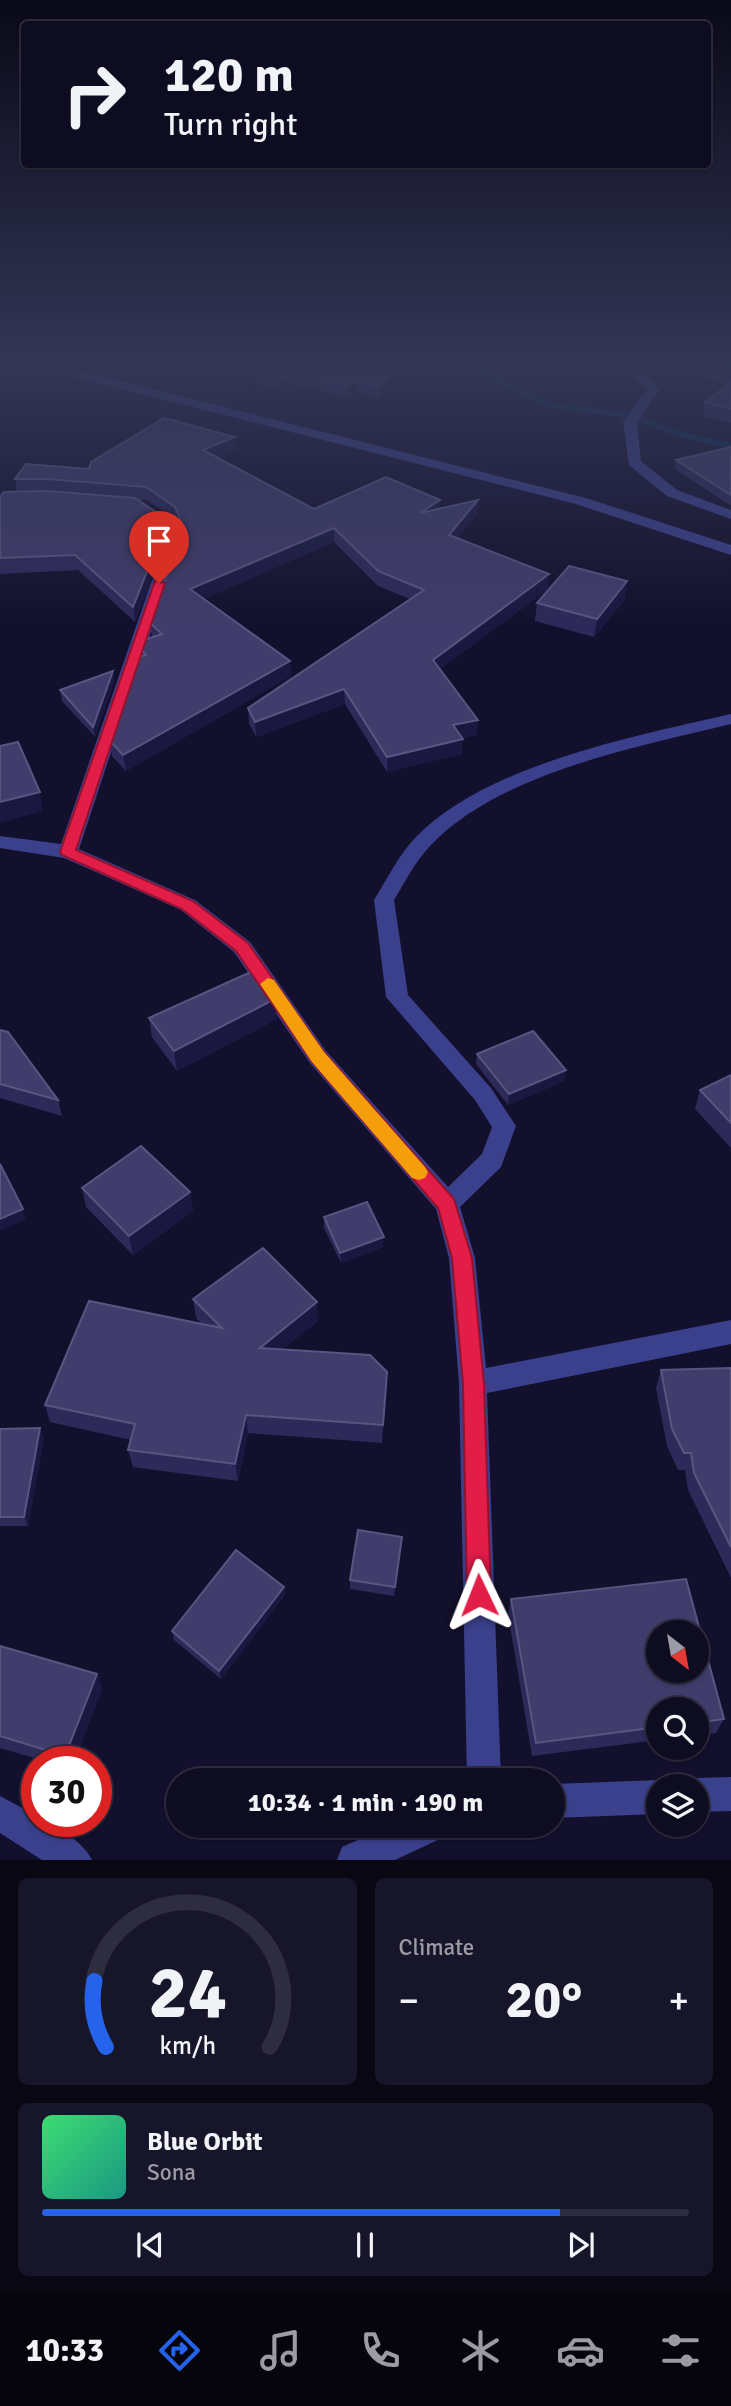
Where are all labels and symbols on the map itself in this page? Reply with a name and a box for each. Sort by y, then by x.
pin [129,511,189,583]
position arrow [442,1558,516,1632]
north arrow [646,1620,709,1684]
speed limit sign: 30 [21,1746,112,1837]

